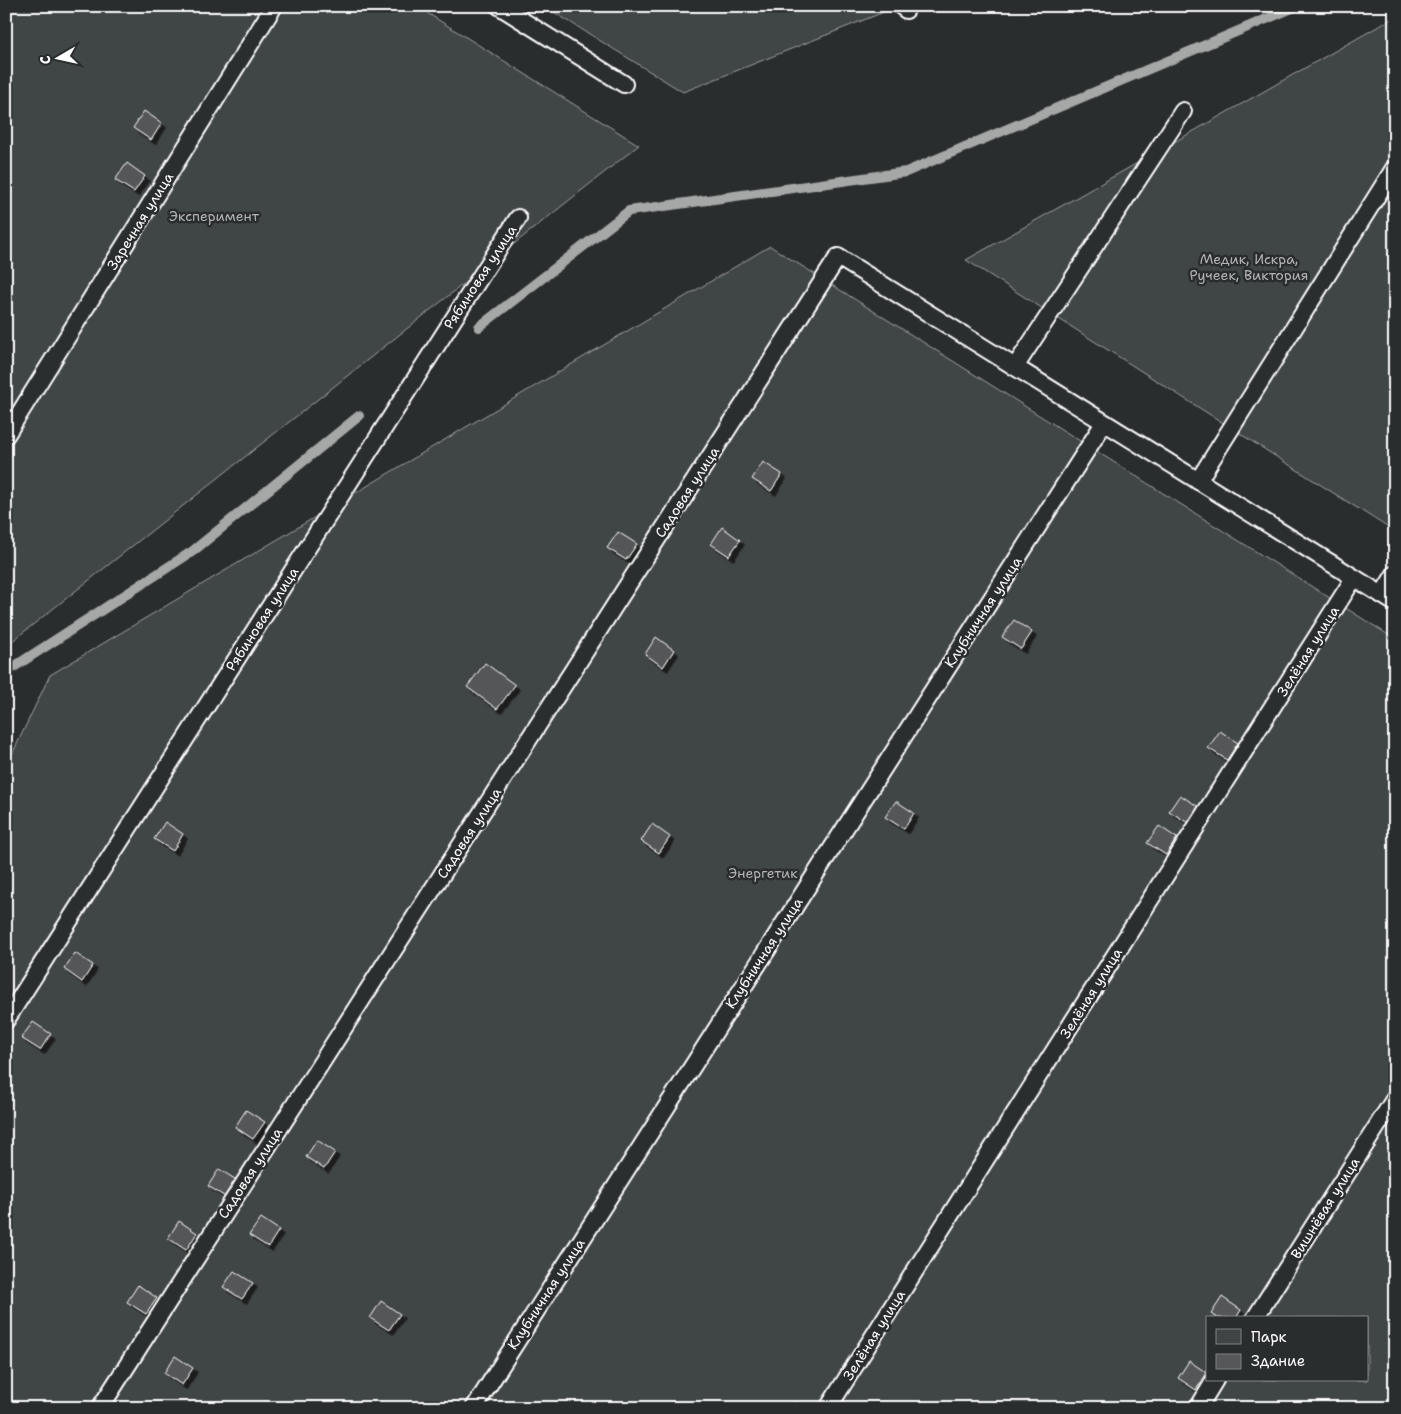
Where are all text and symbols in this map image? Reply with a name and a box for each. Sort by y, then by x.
north arrow [32,32,82,82]
text: С [36,54,55,66]
street label: Заречная улица [103,169,177,273]
park label: Эксперимент [169,207,260,225]
street label: Рябиновая улица [440,221,521,333]
park label: Медик, Искра, Ручеек, Виктория [1189,250,1309,284]
street label: Садовая улица [651,443,723,541]
street label: Клубничная улица [940,553,1026,671]
street label: Рябиновая улица [222,563,303,675]
street label: Зелёная улица [1273,602,1343,700]
street label: Садовая улица [433,784,505,882]
park label: Энергетик [728,864,798,882]
street label: Клубничная улица [721,894,807,1012]
street label: Зелёная улица [1056,944,1126,1042]
street label: Садовая улица [214,1124,286,1222]
street label: Вишнёвая улица [1287,1154,1364,1262]
street label: Клубничная улица [503,1235,589,1353]
street label: Зелёная улица [839,1286,909,1384]
legend [1206,1316,1368,1382]
text: Парк [1251,1327,1287,1347]
text: Здание [1251,1351,1305,1371]

